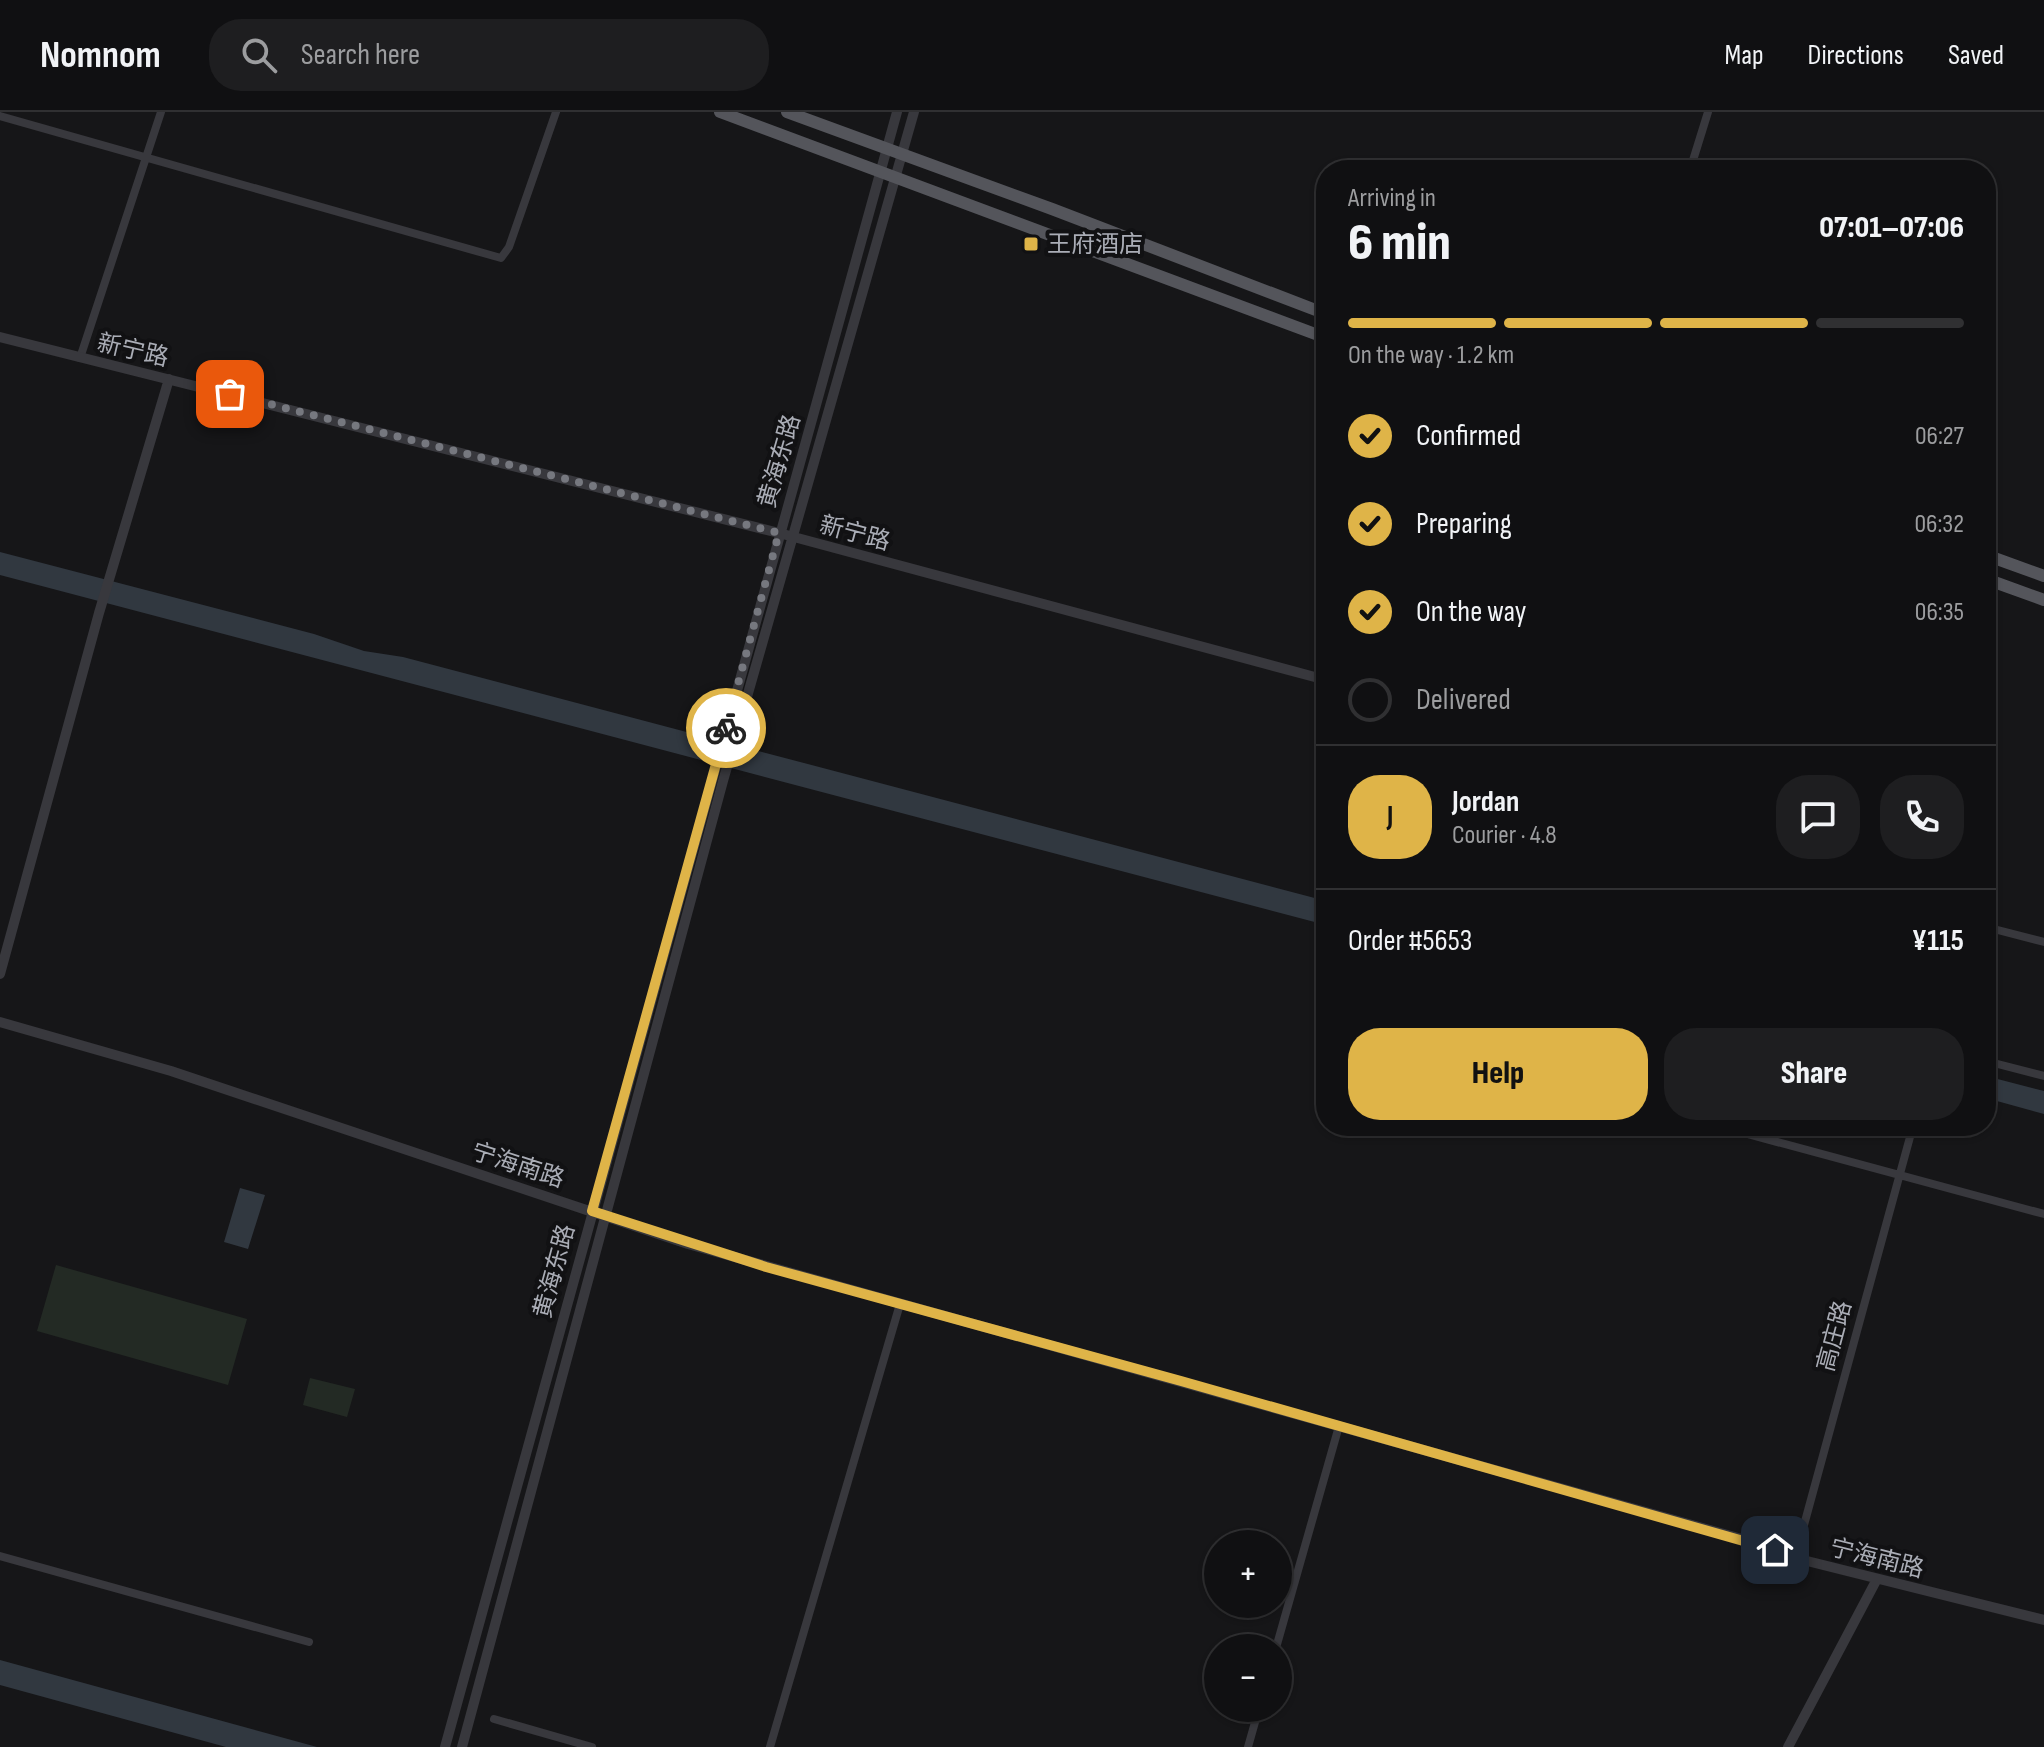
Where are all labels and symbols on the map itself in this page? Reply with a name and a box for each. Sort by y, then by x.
place label: 王府酒店 [1047,230,1143,259]
marker: 王府酒店 [1022,235,1040,253]
street label: 新宁路 [95,328,171,373]
pin [196,360,264,428]
street label: 黄海东路 [752,411,807,511]
street label: 新宁路 [816,510,893,557]
courier [686,688,766,768]
street label: 宁海南路 [468,1137,568,1194]
street label: 黄海东路 [528,1221,581,1321]
street label: 高庄路 [1811,1298,1858,1375]
pin [1741,1516,1809,1584]
street label: 宁海南路 [1827,1533,1927,1584]

